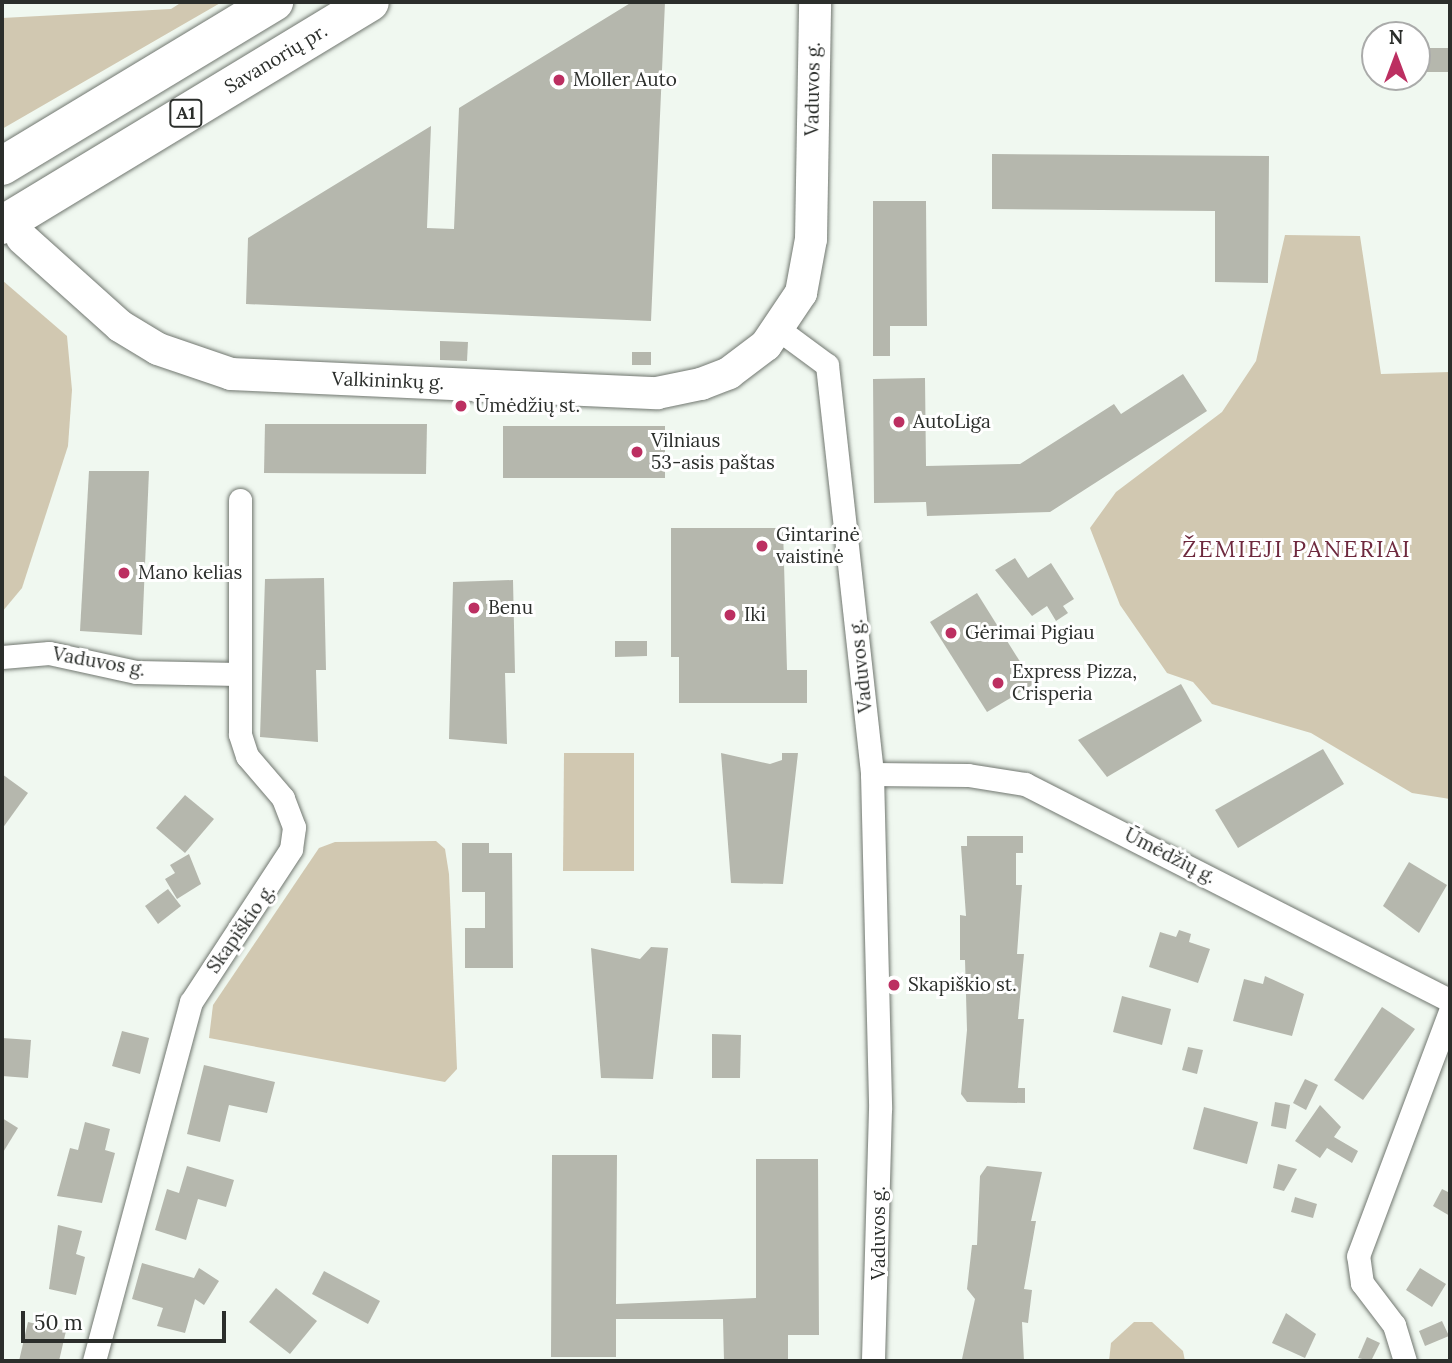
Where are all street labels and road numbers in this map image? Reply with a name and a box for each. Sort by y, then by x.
street label: Savanorių pr. [221,19,331,99]
street label: Vaduvos g. [801,42,825,136]
road number: A1 [168,98,204,128]
street label: Valkininkų g. [331,368,445,394]
street label: Vaduvos g. [845,618,877,714]
street label: Vaduvos g. [51,643,147,681]
street label: Ūmėdžių g. [1121,823,1219,889]
street label: Skapiškio g. [202,880,280,978]
street label: Vaduvos g. [868,1186,890,1280]

